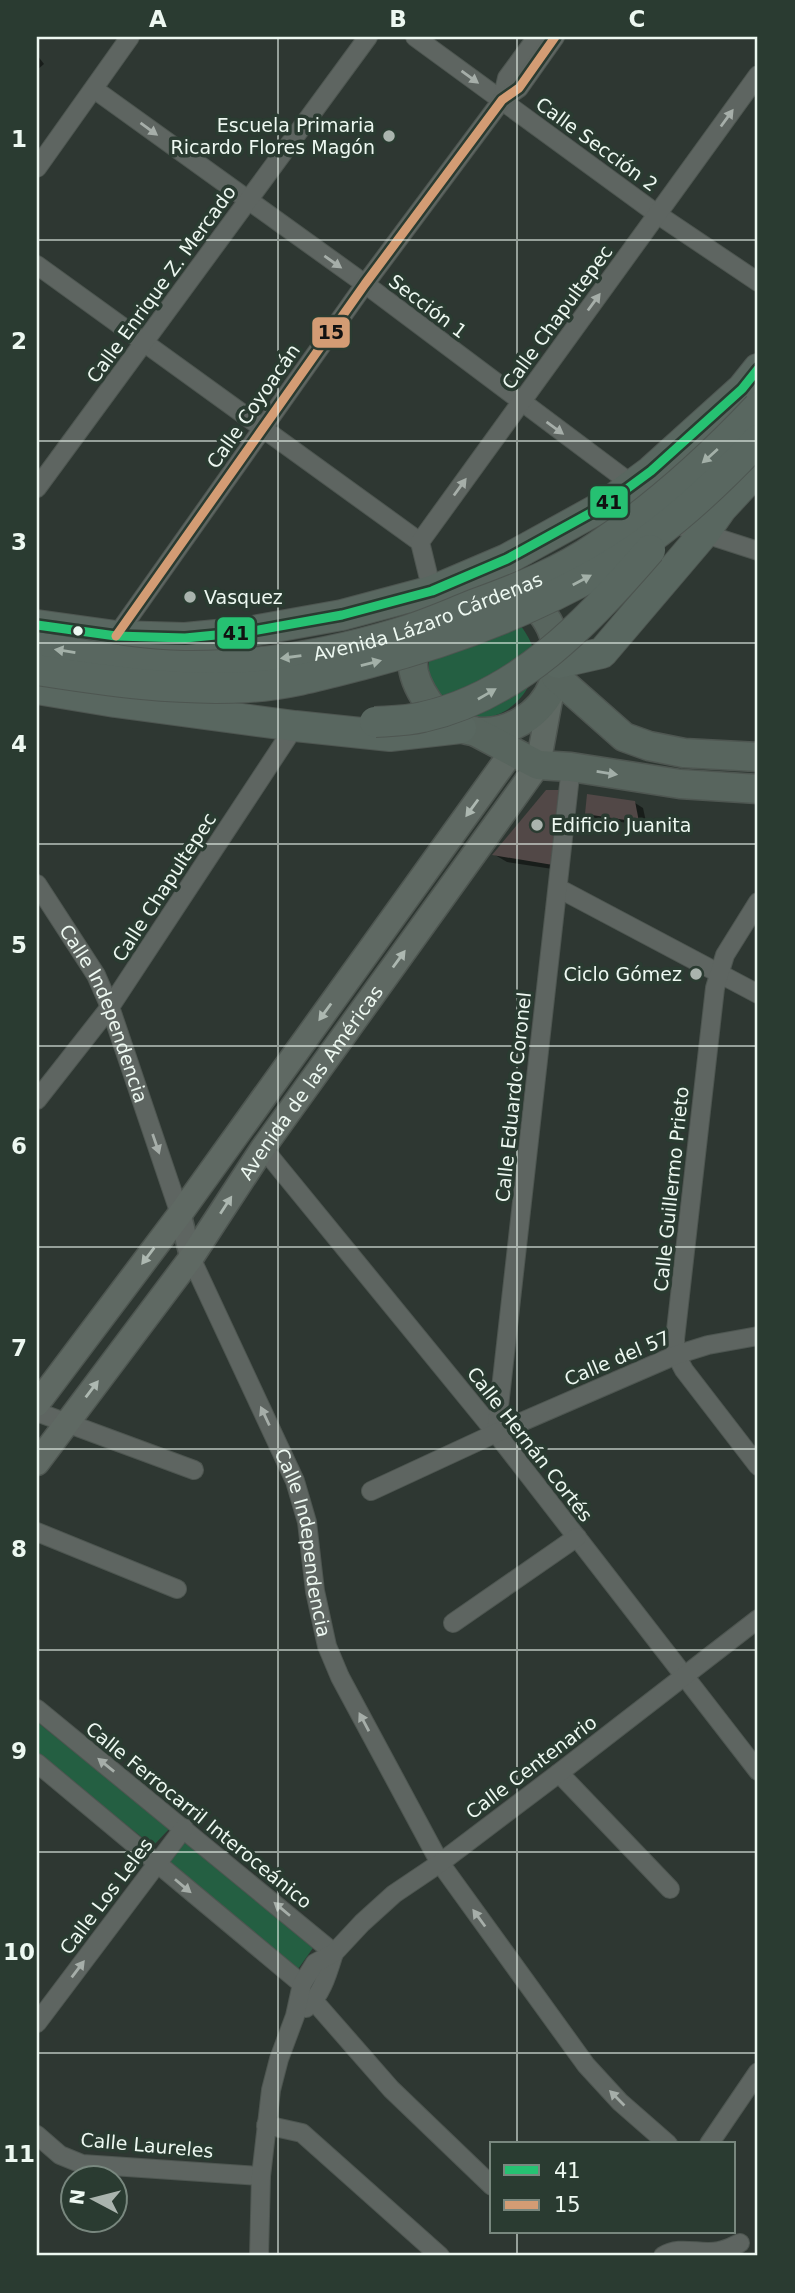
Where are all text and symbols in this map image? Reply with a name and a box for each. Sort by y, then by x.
text: A [149,6,167,32]
text: B [389,6,407,32]
text: C [629,6,645,32]
one-way arrow [461,70,479,84]
street label: Calle Sección 2 [532,93,662,195]
one-way arrow [720,109,734,127]
place label: Escuela Primaria Ricardo Flores Magón [171,114,375,158]
one-way arrow [140,122,158,136]
text: 1 [11,126,27,152]
marker: Escuela Primaria Ricardo Flores Magón [381,128,397,144]
street label: Calle Enrique Z. Mercado [82,181,240,387]
street label: Calle Chapultepec [497,241,617,393]
one-way arrow [324,255,342,269]
street label: Sección 1 [385,270,471,342]
one-way arrow [587,293,601,311]
line badge: 15 [311,316,351,349]
text: 15 [318,321,344,343]
text: 2 [11,328,27,354]
street label: Calle Coyoacán [202,340,304,472]
one-way arrow [546,420,564,434]
one-way arrow [701,448,719,464]
one-way arrow [453,478,468,496]
line badge: 41 [589,485,629,519]
text: 41 [596,491,622,513]
text: 3 [11,529,27,555]
street label: Avenida Lázaro Cárdenas [311,568,546,665]
one-way arrow [572,575,592,586]
place label: Vasquez [204,586,283,608]
marker: Vasquez [182,589,198,605]
line badge: 41 [216,616,256,650]
text: 41 [223,622,249,644]
unlabelled marker [71,624,85,638]
one-way arrow [54,646,76,657]
one-way arrow [280,652,302,663]
one-way arrow [360,657,382,668]
one-way arrow [478,688,497,700]
text: 4 [11,731,27,757]
one-way arrow [596,768,618,779]
one-way arrow [465,799,479,817]
street label: Calle Chapultepec [108,809,220,965]
place label: Edificio Juanita [551,814,691,836]
marker: Edificio Juanita [529,817,545,833]
street label: Calle Independencia [55,920,153,1106]
text: 5 [11,932,27,958]
one-way arrow [392,950,406,968]
place label: Ciclo Gómez [564,963,682,985]
marker: Ciclo Gómez [688,966,704,982]
street label: Avenida de las Américas [234,981,387,1184]
street label: Calle Eduardo Coronel [491,991,535,1203]
one-way arrow [318,1003,332,1021]
street label: Calle Guillermo Prieto [649,1085,693,1293]
text: 6 [11,1133,27,1159]
one-way arrow [152,1134,162,1155]
one-way arrow [219,1195,232,1214]
one-way arrow [142,1247,156,1265]
street label: Calle del 57 [561,1326,673,1390]
text: 7 [11,1335,27,1361]
street label: Calle Hernán Cortés [463,1362,597,1526]
one-way arrow [85,1380,100,1398]
one-way arrow [259,1406,270,1426]
street label: Calle Independencia [270,1445,336,1639]
text: 8 [11,1536,27,1562]
street label: Calle Centenario [461,1711,601,1823]
one-way arrow [359,1712,370,1732]
street label: Calle Ferrocarril Interoceánico [82,1717,316,1913]
text: 9 [11,1738,27,1764]
one-way arrow [97,1758,114,1773]
street label: Calle Los Leles [55,1834,157,1958]
one-way arrow [174,1878,191,1893]
one-way arrow [273,1902,290,1917]
one-way arrow [472,1909,486,1927]
text: 10 [3,1939,35,1965]
one-way arrow [70,1960,84,1978]
one-way arrow [609,2090,626,2107]
street label: Calle Laureles [80,2128,214,2162]
text: 11 [3,2141,35,2167]
legend [490,2142,736,2234]
text: 41 [554,2159,581,2183]
north arrow [60,2164,130,2234]
text: N [65,2188,89,2206]
text: 15 [554,2193,581,2217]

